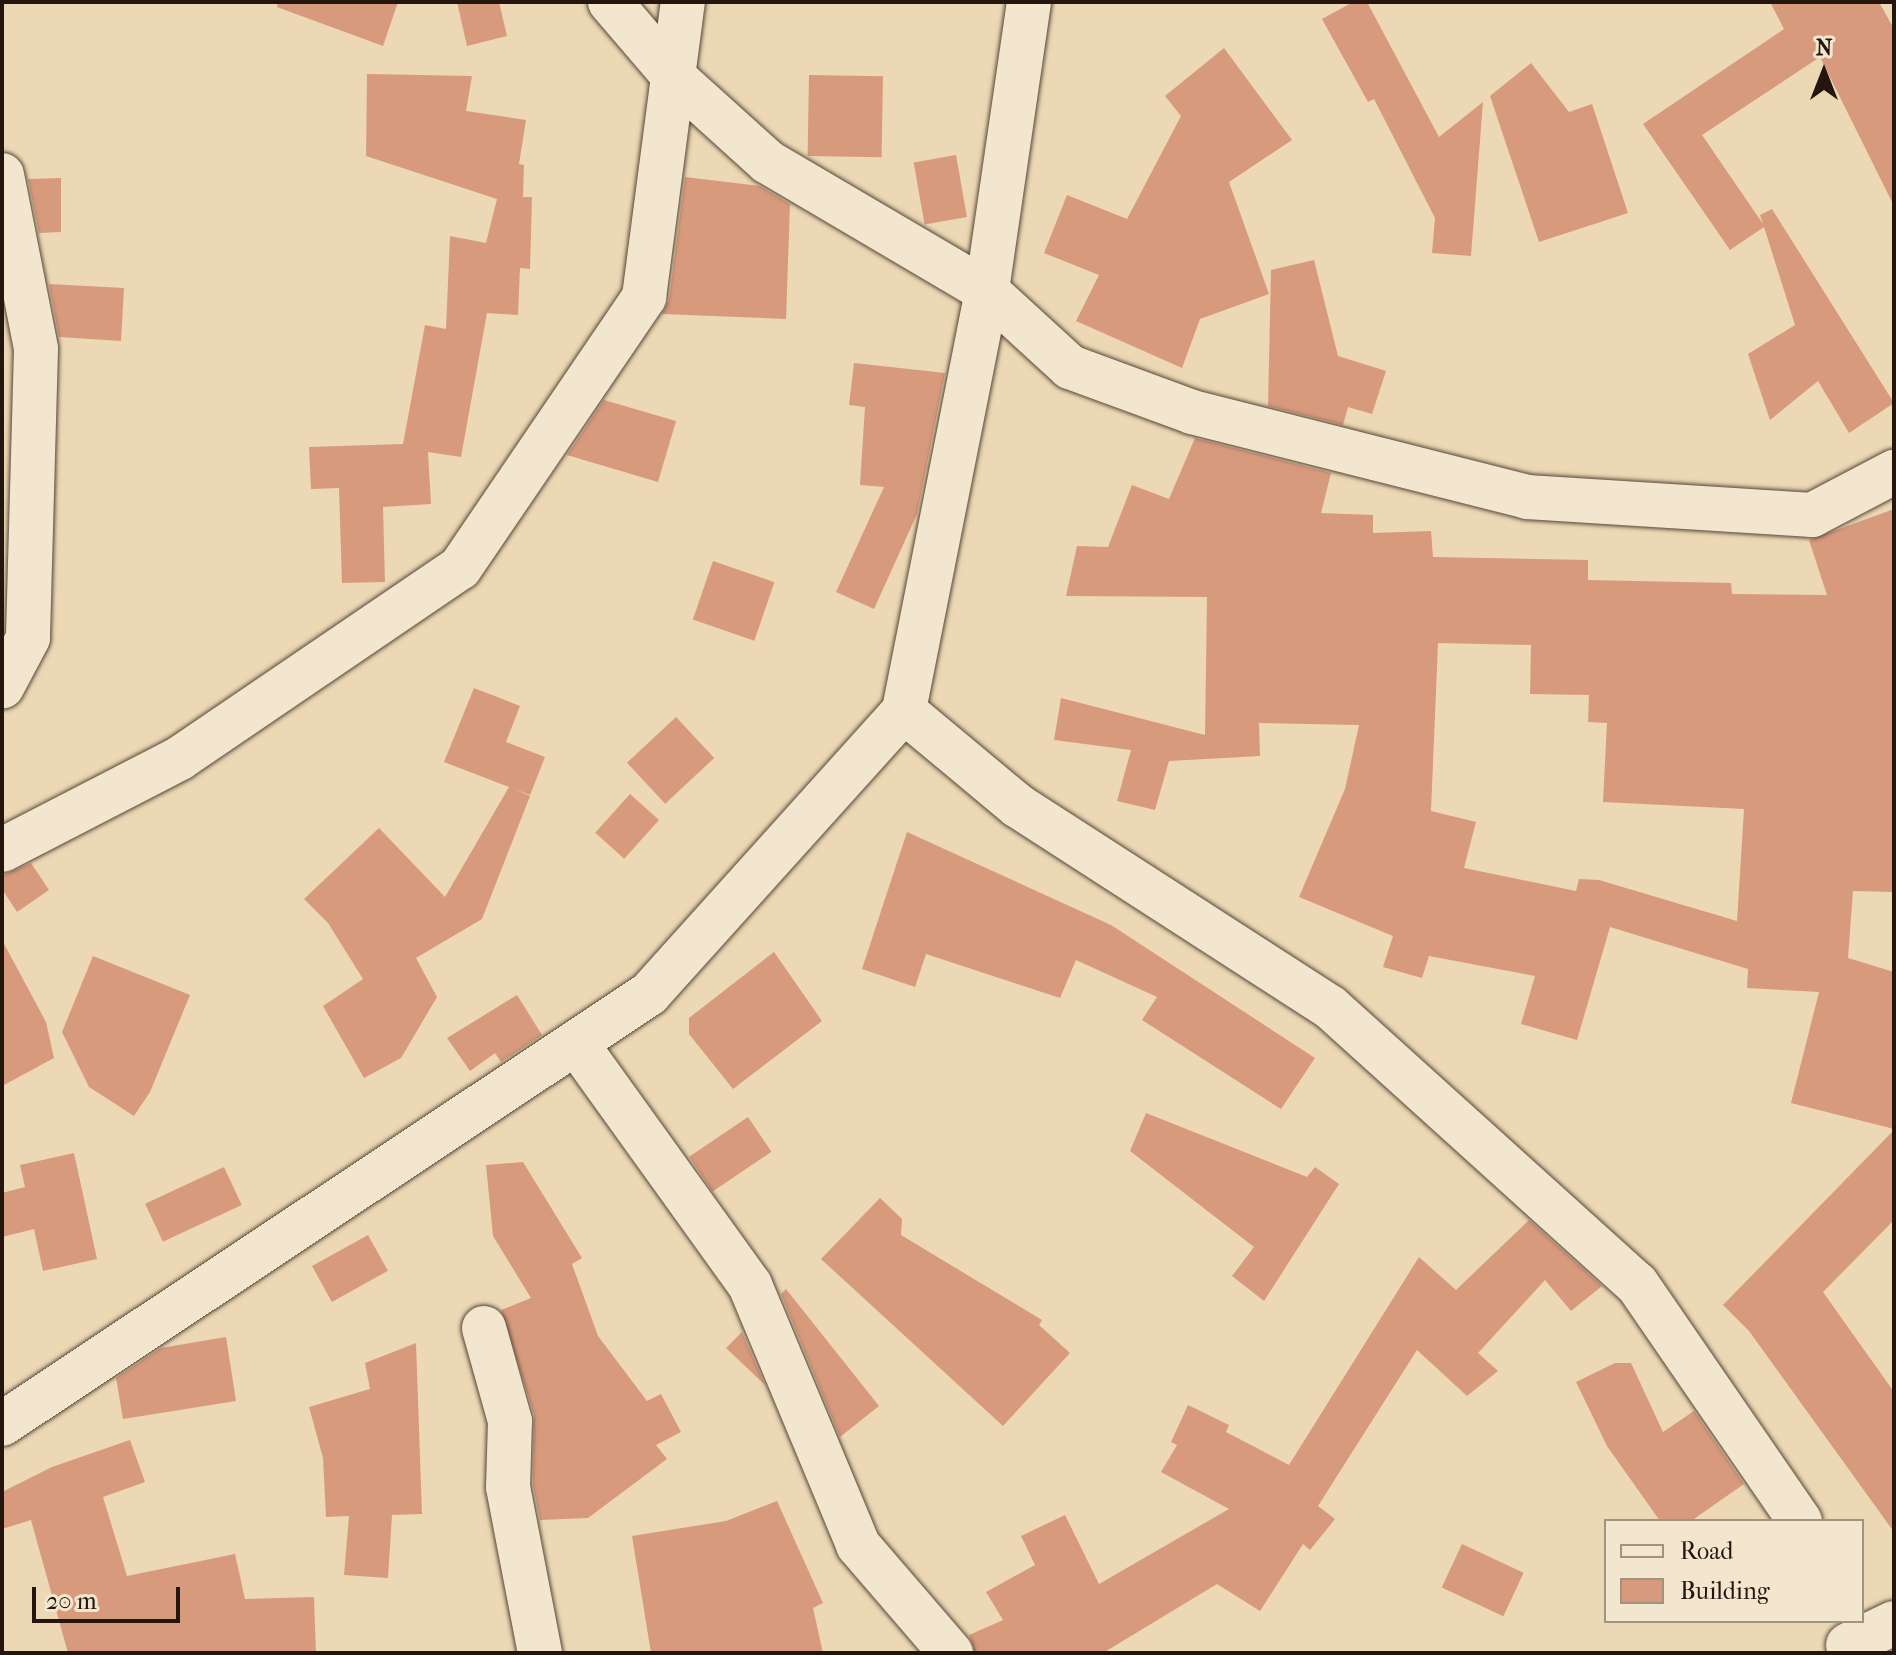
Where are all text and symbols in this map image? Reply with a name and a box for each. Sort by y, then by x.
north arrow [1784,32,1864,112]
text: N [1816,35,1832,61]
legend [1604,1519,1864,1623]
text: Road [1680,1537,1733,1565]
scale bar [36,1571,184,1621]
text: Building [1680,1577,1770,1605]
text: 20 m [46,1587,97,1615]

